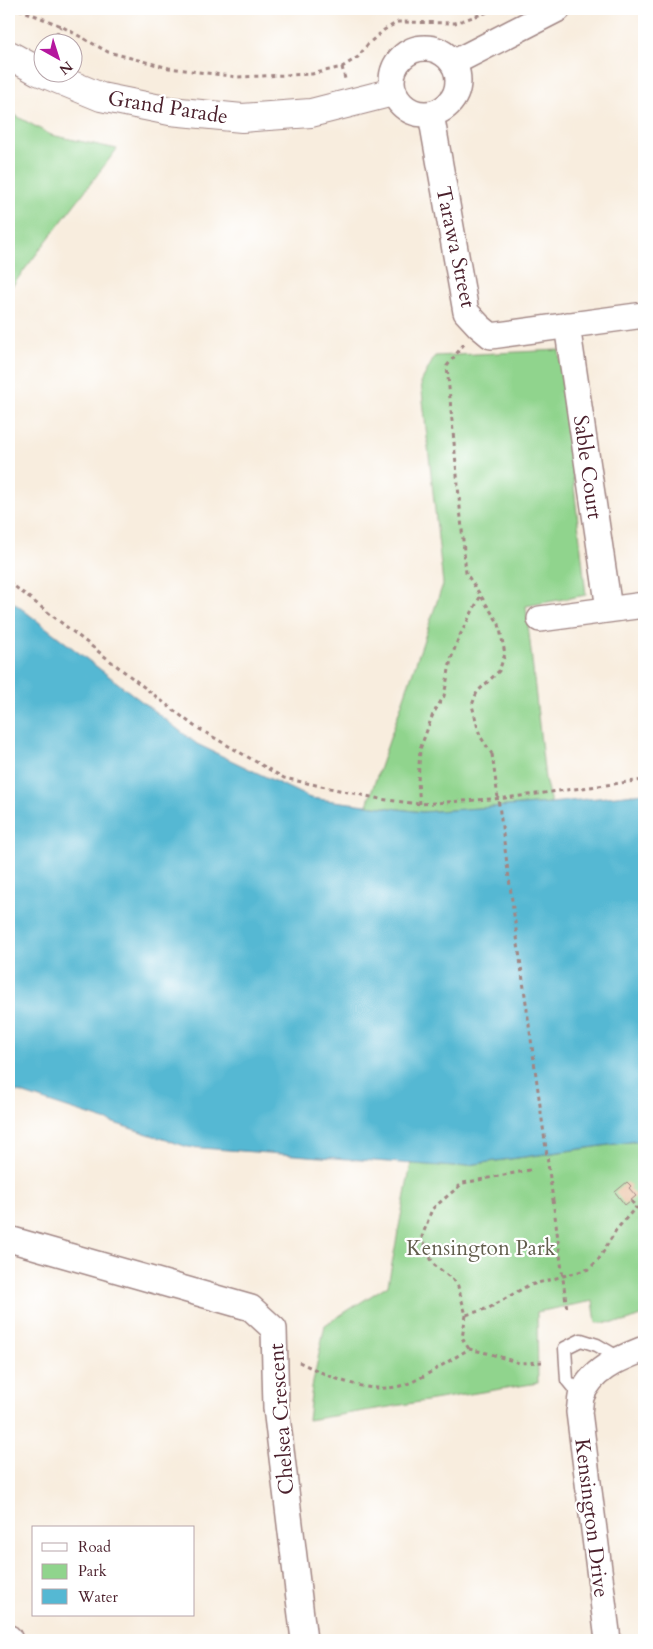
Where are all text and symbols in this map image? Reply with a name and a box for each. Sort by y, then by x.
north arrow [32,32,82,82]
text: N [55,57,77,79]
street label: Grand Parade [106,84,230,131]
street label: Tarawa Street [429,184,483,311]
street label: Sable Court [566,413,609,521]
park label: Kensington Park [406,1234,557,1263]
street label: Chelsea Crescent [262,1342,301,1496]
street label: Kensington Drive [567,1437,616,1599]
legend [32,1526,195,1616]
text: Road [78,1537,111,1557]
text: Park [78,1561,107,1581]
text: Water [77,1587,119,1607]

